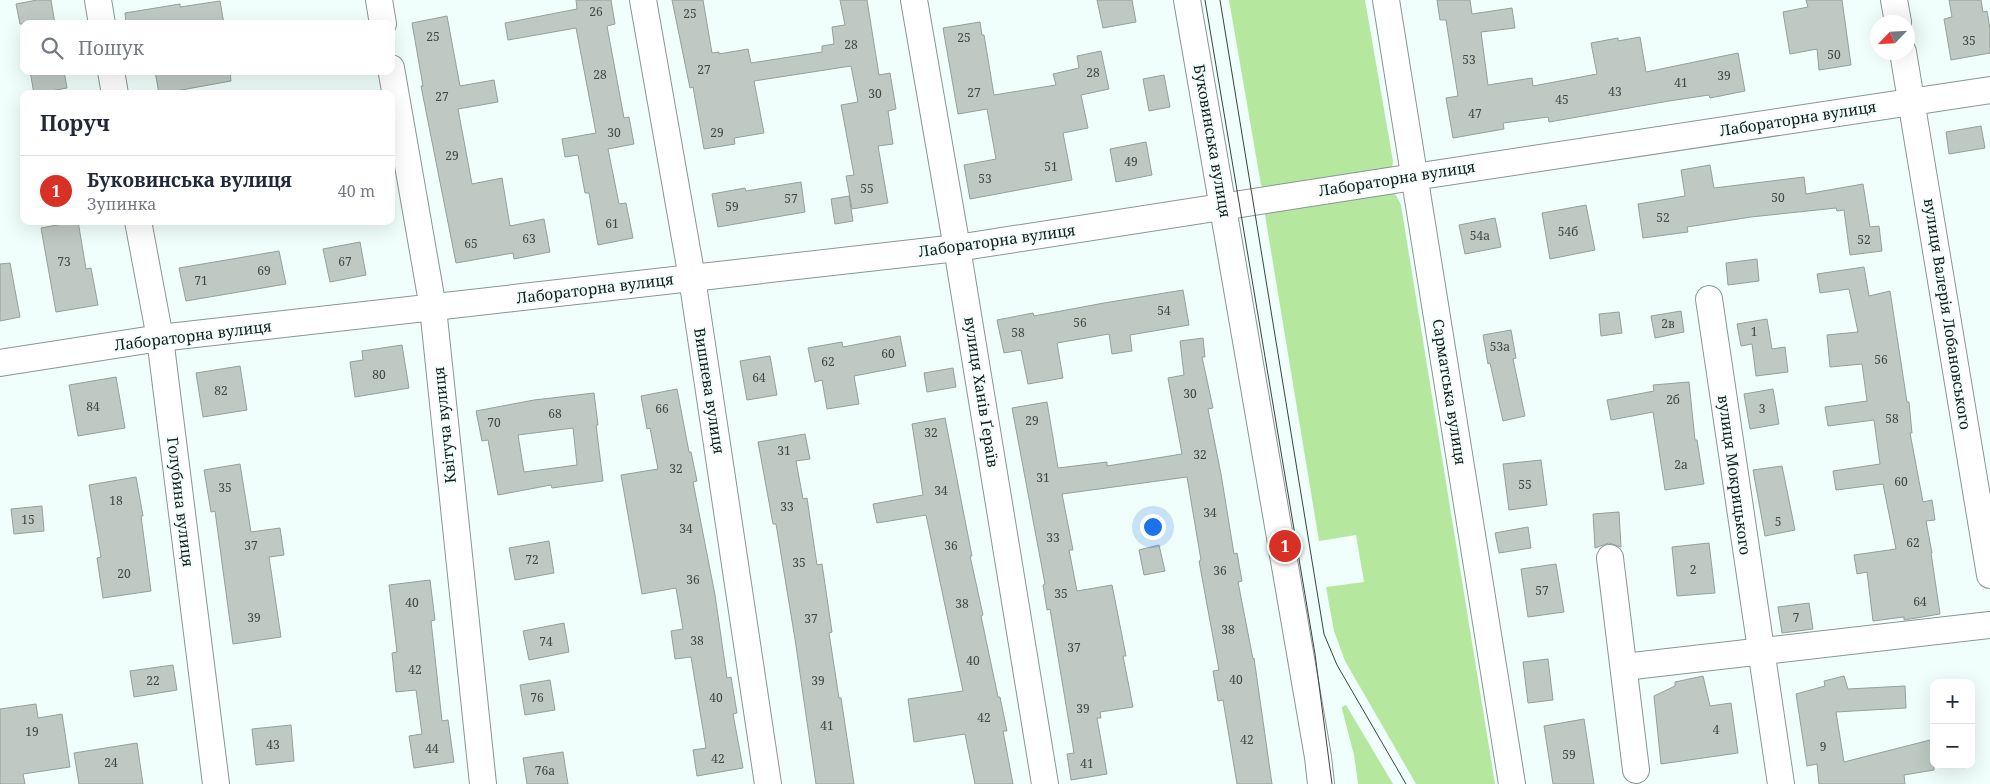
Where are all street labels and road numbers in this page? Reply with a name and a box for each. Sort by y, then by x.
street label: Буковинська вулиця [1190,63,1236,219]
street label: Лабораторна вулиця [1718,96,1878,140]
street label: Лабораторна вулиця [1317,156,1477,200]
street label: вулиця Валерія Лобановського [1920,197,1976,431]
street label: Лабораторна вулиця [917,219,1077,261]
street label: Лабораторна вулиця [515,268,675,308]
street label: Лабораторна вулиця [113,315,273,355]
street label: вулиця Ханів Ґераїв [960,315,1004,469]
street label: Сарматська вулиця [1429,317,1471,466]
street label: Вишнева вулиця [690,326,730,455]
street label: Квітуча вулиця [428,366,460,484]
street label: вулиця Мокрицького [1714,394,1756,556]
street label: Голубина вулиця [163,436,199,568]

